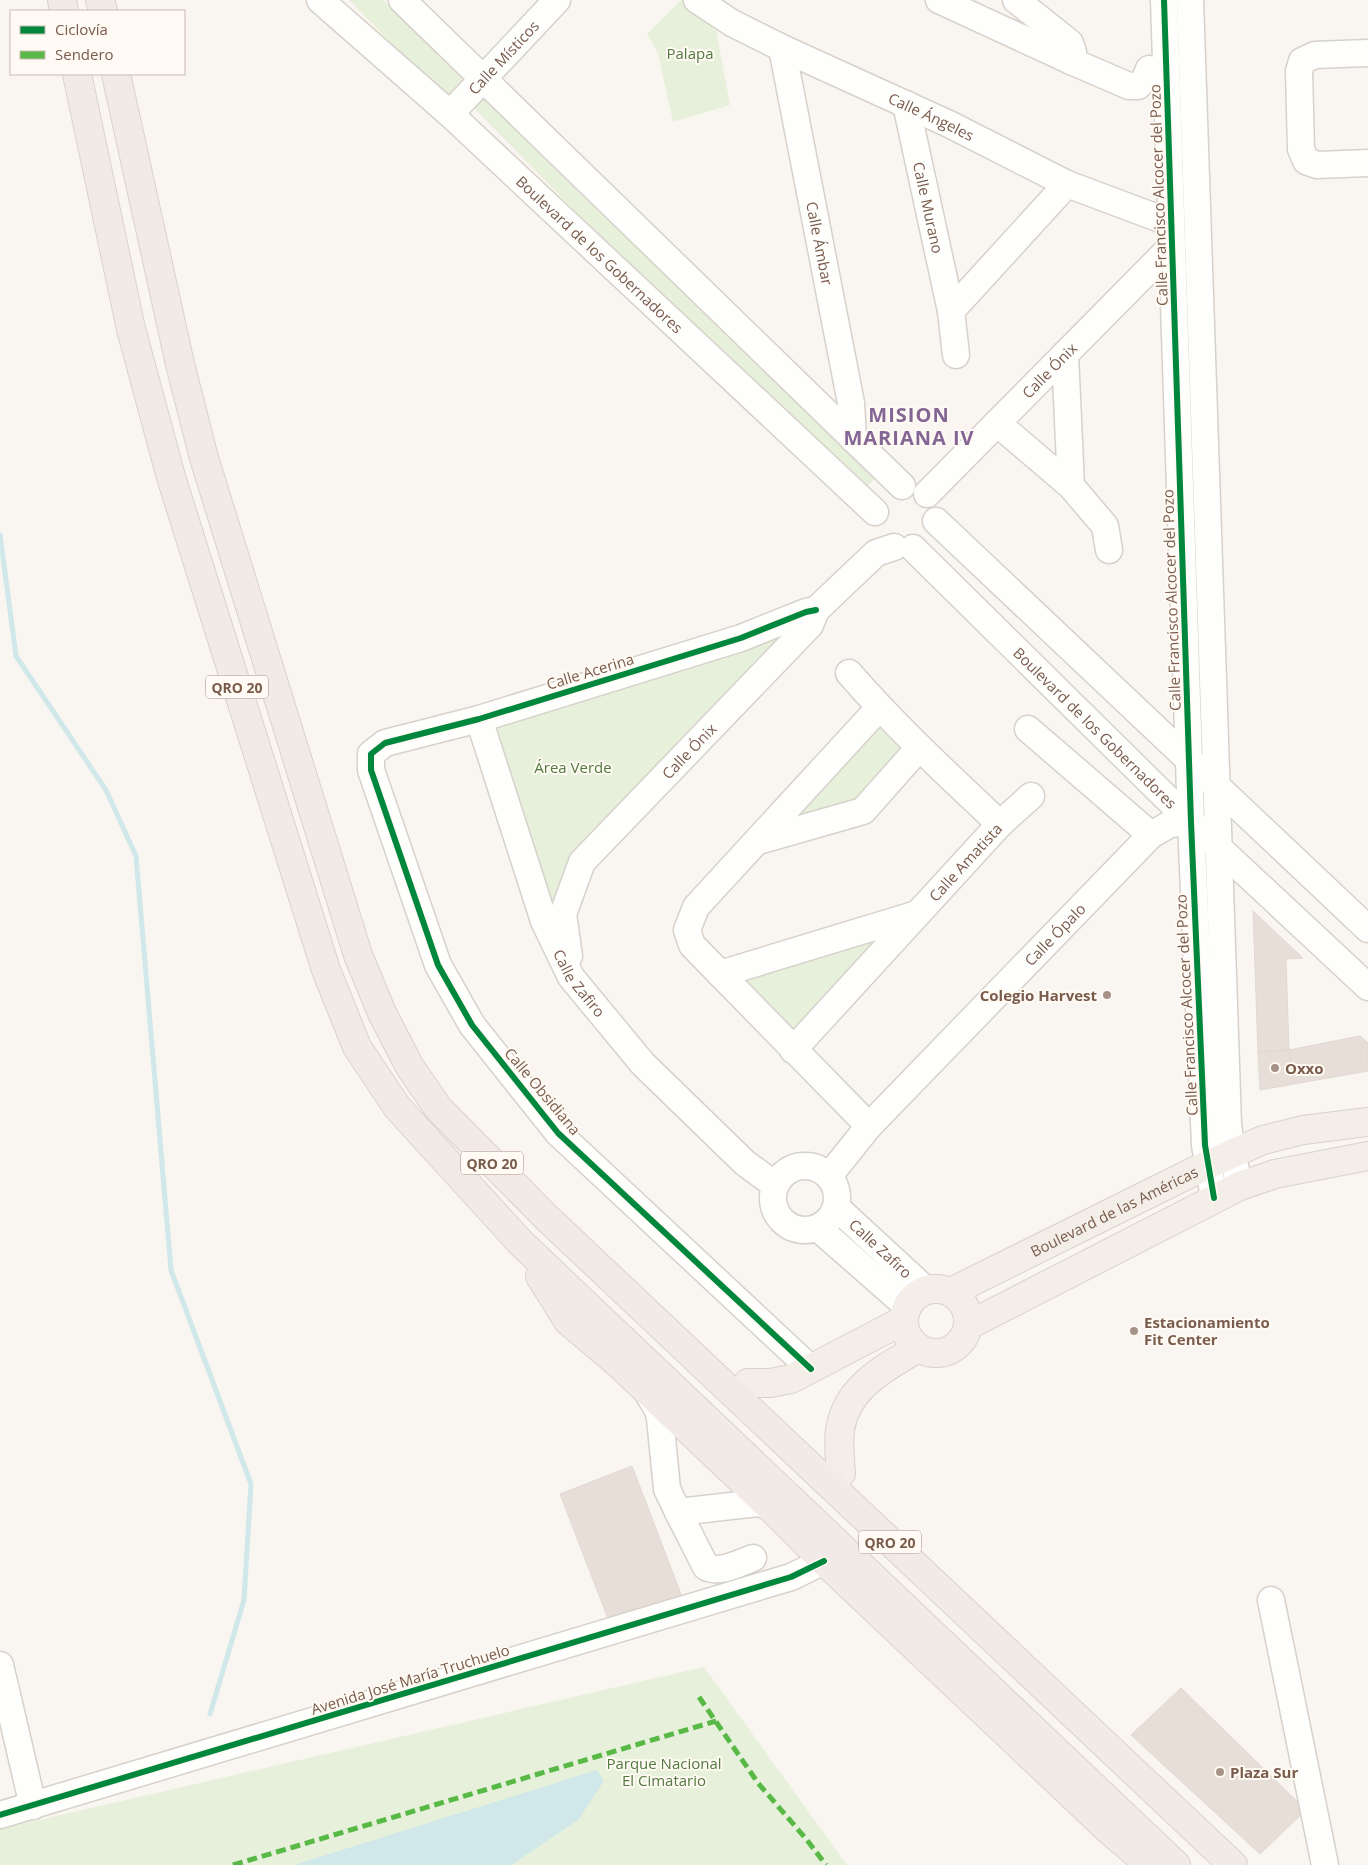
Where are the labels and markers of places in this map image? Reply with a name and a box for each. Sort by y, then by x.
place label: Colegio Harvest [980,985,1097,1005]
marker: Colegio Harvest [1101,989,1113,1001]
place label: Oxxo [1285,1058,1324,1078]
marker: Oxxo [1269,1062,1281,1074]
place label: Estacionamiento Fit Center [1144,1312,1270,1349]
marker: Estacionamiento Fit Center [1128,1325,1140,1337]
place label: Plaza Sur [1230,1762,1298,1782]
marker: Plaza Sur [1214,1766,1226,1778]

